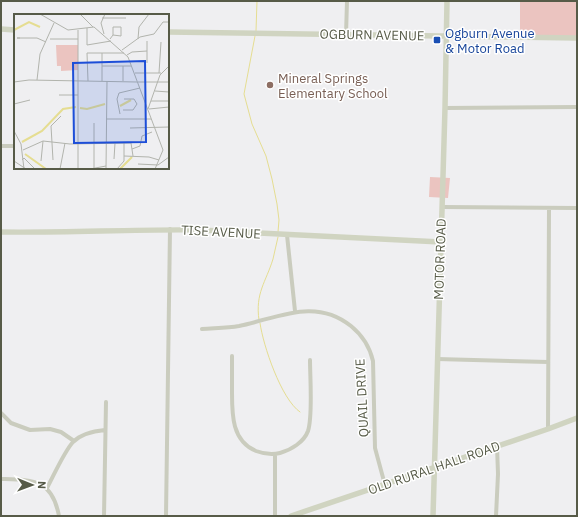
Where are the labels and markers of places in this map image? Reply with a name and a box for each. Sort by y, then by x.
place label: Ogburn Avenue & Motor Road [445,25,535,57]
marker: Ogburn Avenue & Motor Road [432,35,442,45]
place label: Mineral Springs Elementary School [278,70,388,102]
marker: Mineral Springs Elementary School [265,80,275,90]

